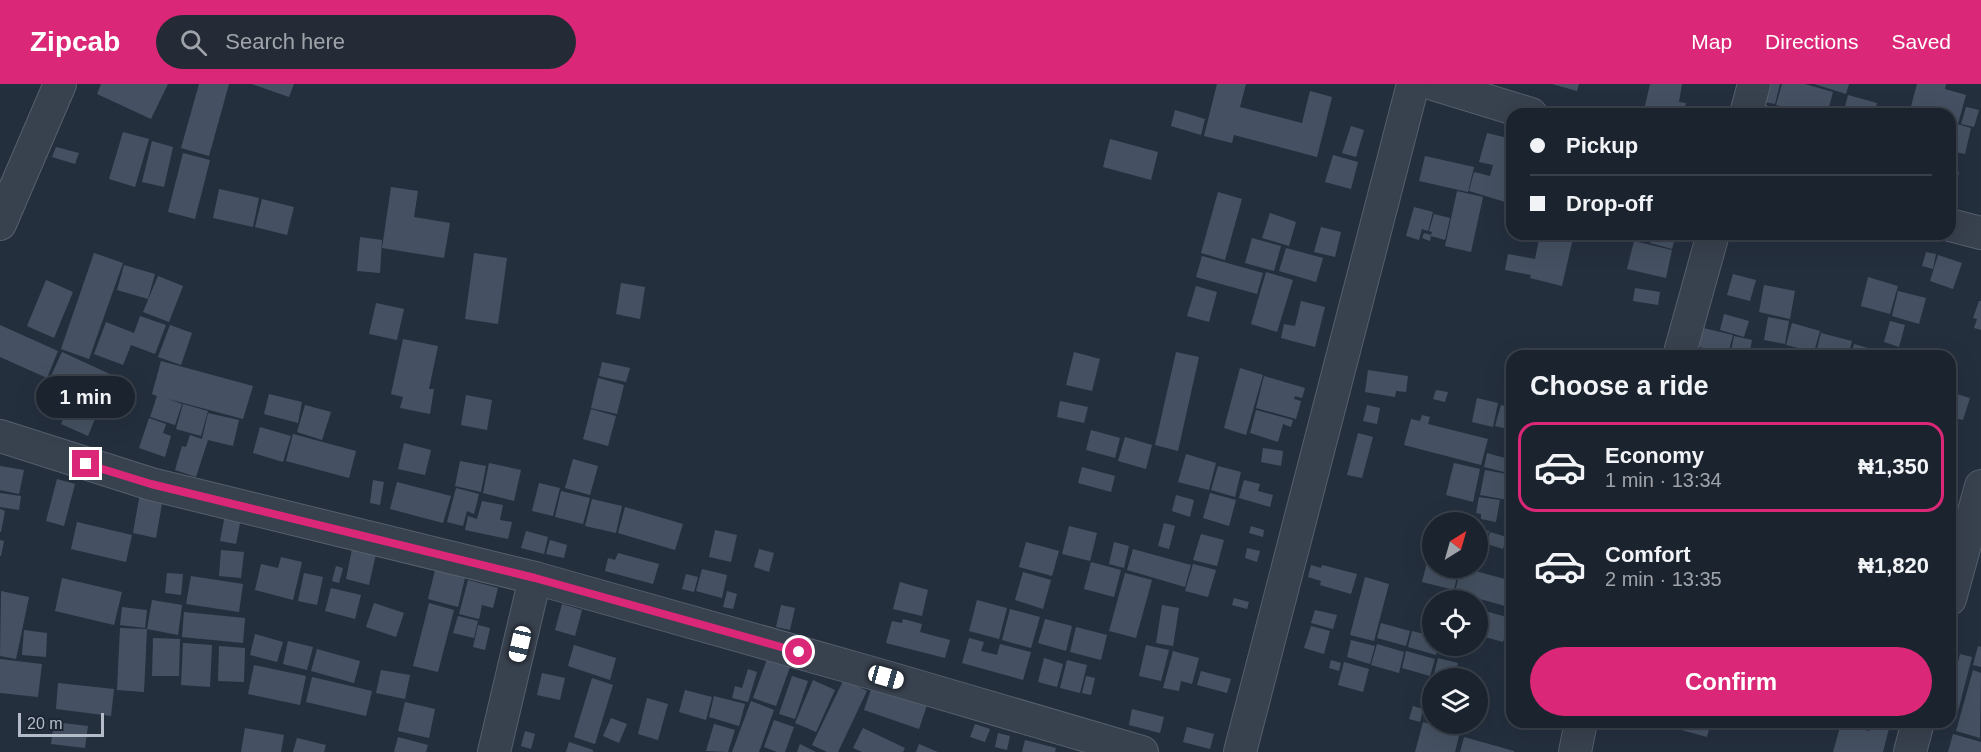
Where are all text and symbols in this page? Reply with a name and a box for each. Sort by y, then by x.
search box [156,15,576,69]
text: Zipcab [30,26,120,57]
icon: search [177,26,210,59]
text: Search here [225,29,345,54]
text: Map [1691,30,1732,53]
text: Directions [1765,30,1858,53]
text: Saved [1891,30,1951,53]
text: Pickup [1566,133,1638,158]
text: Drop-off [1566,191,1653,216]
text: Choose a ride [1530,371,1709,401]
callout: 1 min [36,377,136,419]
text: 1 min [59,386,112,408]
icon: car [1533,440,1587,494]
text: Economy [1605,443,1704,468]
route end [72,450,99,477]
text: ₦1,350 [1858,454,1929,479]
text: 1 min · 13:34 [1605,469,1722,491]
north arrow [1422,512,1488,578]
map controls [1422,512,1488,734]
icon: car [1533,539,1587,593]
text: Comfort [1605,542,1691,567]
text: ₦1,820 [1858,553,1929,578]
text: 2 min · 13:35 [1605,568,1722,590]
button: locate [1422,590,1488,656]
car [507,624,533,664]
route start [785,638,812,665]
button: Confirm [1530,647,1932,716]
car [866,663,906,691]
button: layers [1422,668,1488,734]
scale bar [18,710,104,738]
text: 20 m [27,715,63,732]

